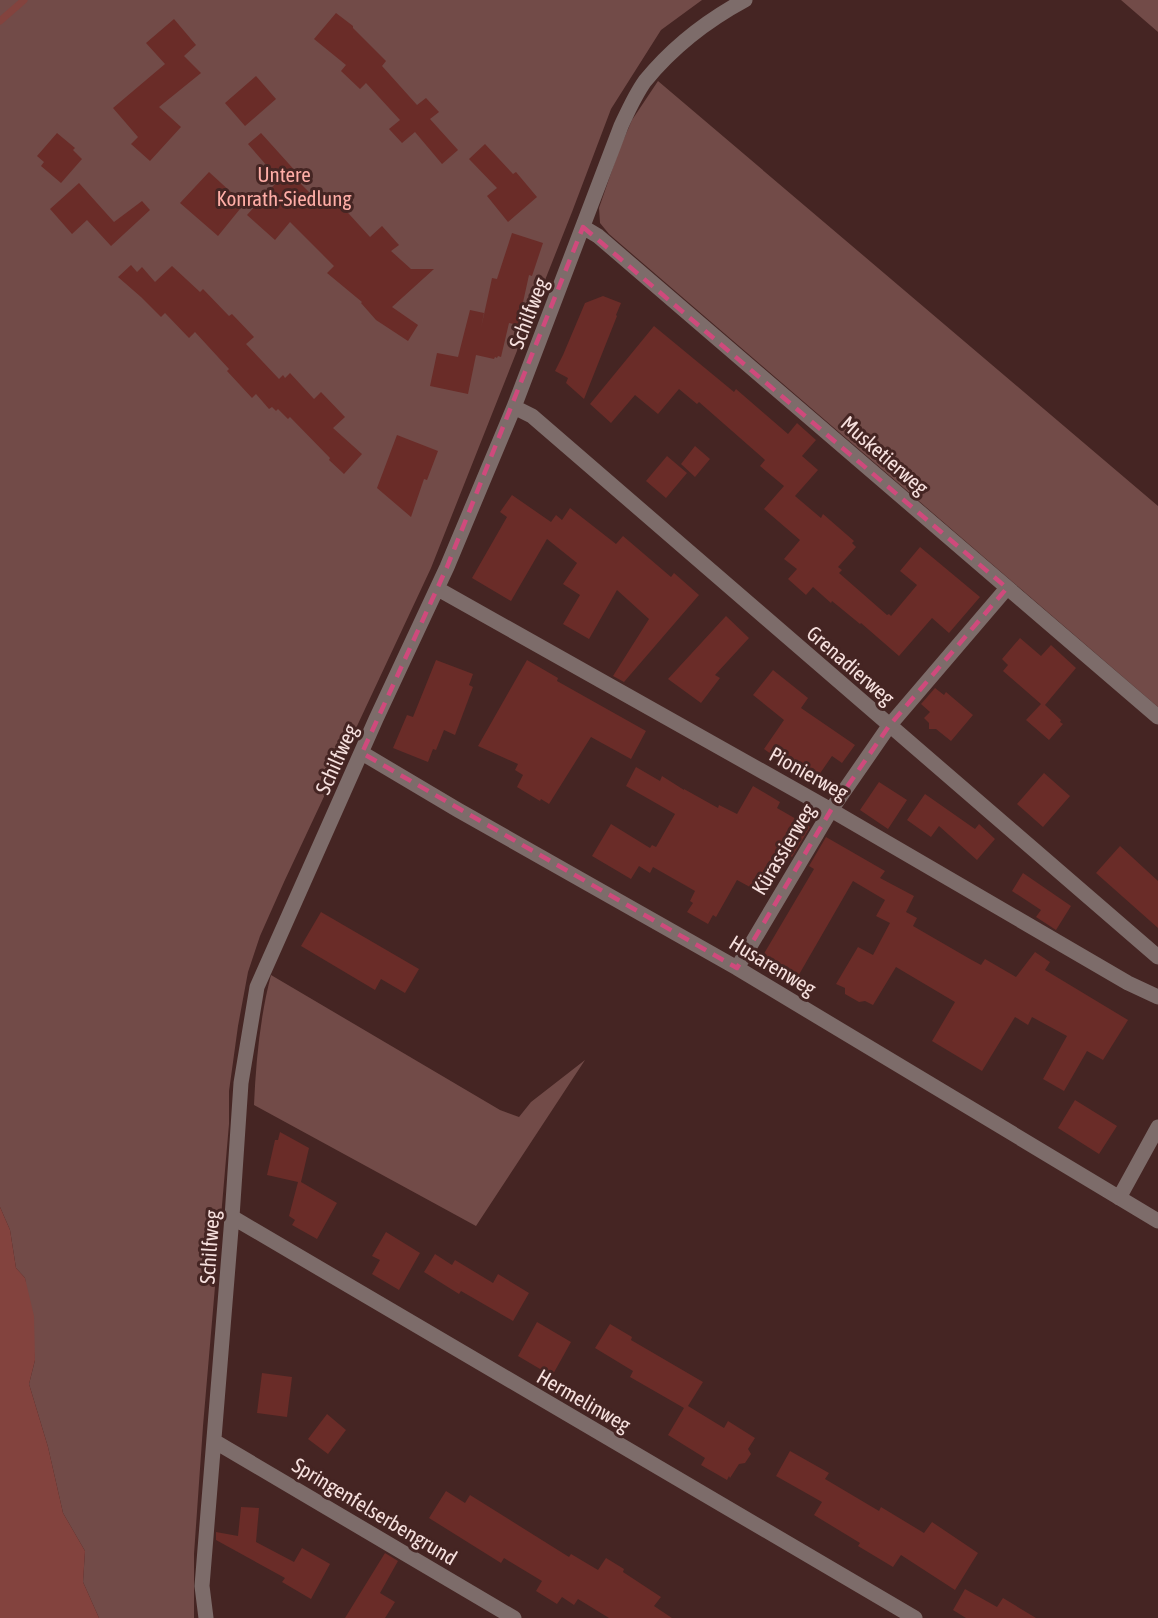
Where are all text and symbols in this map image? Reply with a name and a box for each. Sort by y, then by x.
park label: Untere Konrath-Siedlung [217,162,351,210]
street label: Schilfweg [504,274,552,352]
street label: Musketierweg [837,411,933,499]
street label: Grenadierweg [802,620,900,710]
street label: Schilfweg [310,720,362,798]
street label: Pionierweg [765,742,853,804]
street label: Kürassierweg [746,799,820,899]
street label: Husarenweg [726,930,820,1000]
street label: Schilfweg [194,1209,224,1285]
street label: Hermelinweg [533,1364,635,1436]
street label: Springenfelserbengrund [288,1452,462,1570]

